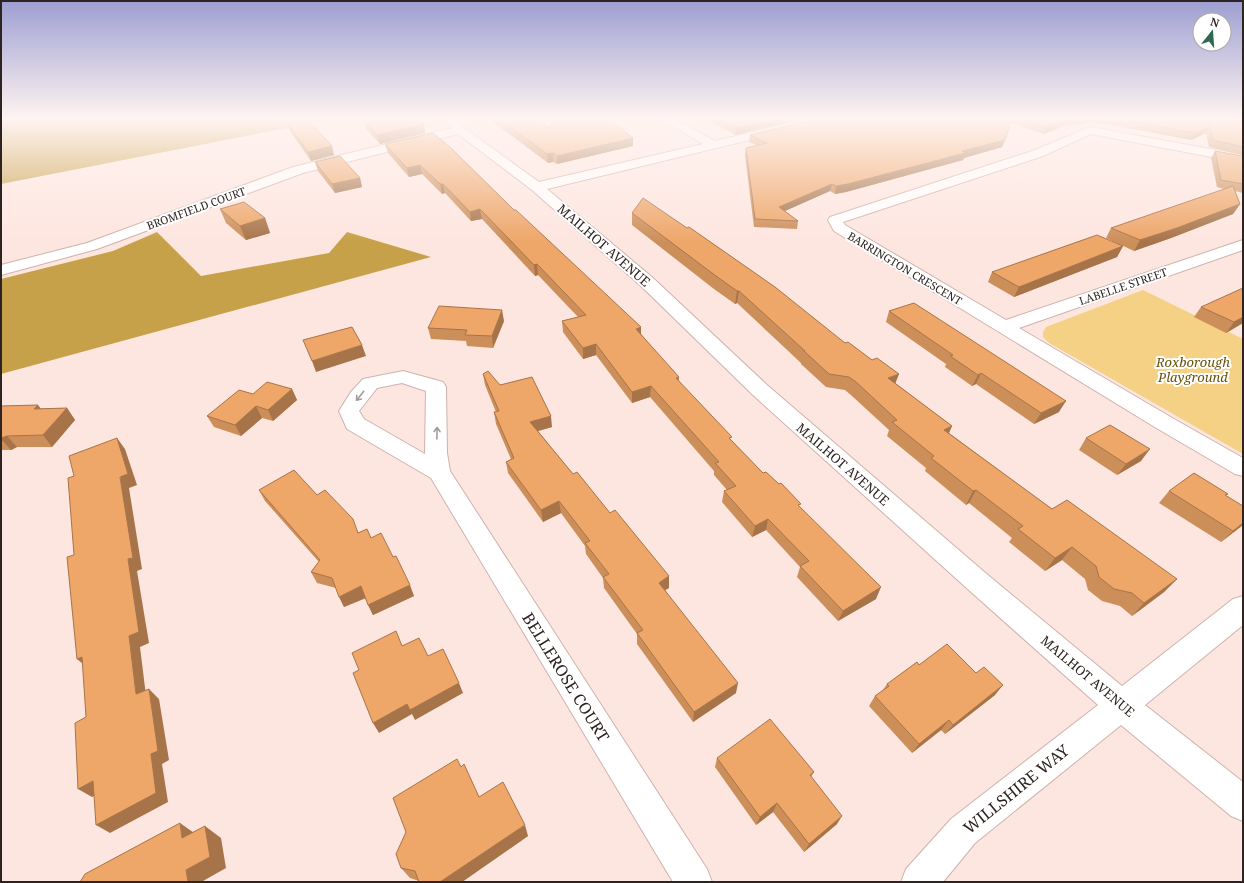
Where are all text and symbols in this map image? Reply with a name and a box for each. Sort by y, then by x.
north arrow [1192,12,1232,52]
text: N [1209,14,1222,30]
street label: BROMFIELD COURT [144,183,248,233]
street label: MAILHOT AVENUE [554,200,654,290]
street label: BARRINGTON CRESCENT [845,228,965,308]
street label: LABELLE STREET [1077,264,1169,308]
park label: Roxborough Playground [1155,353,1230,386]
one-way arrow [355,390,364,401]
street label: MAILHOT AVENUE [793,419,893,509]
one-way arrow [433,427,440,440]
street label: BELLEROSE COURT [517,608,615,746]
street label: MAILHOT AVENUE [1037,631,1139,721]
street label: WILLSHIRE WAY [958,739,1074,839]

